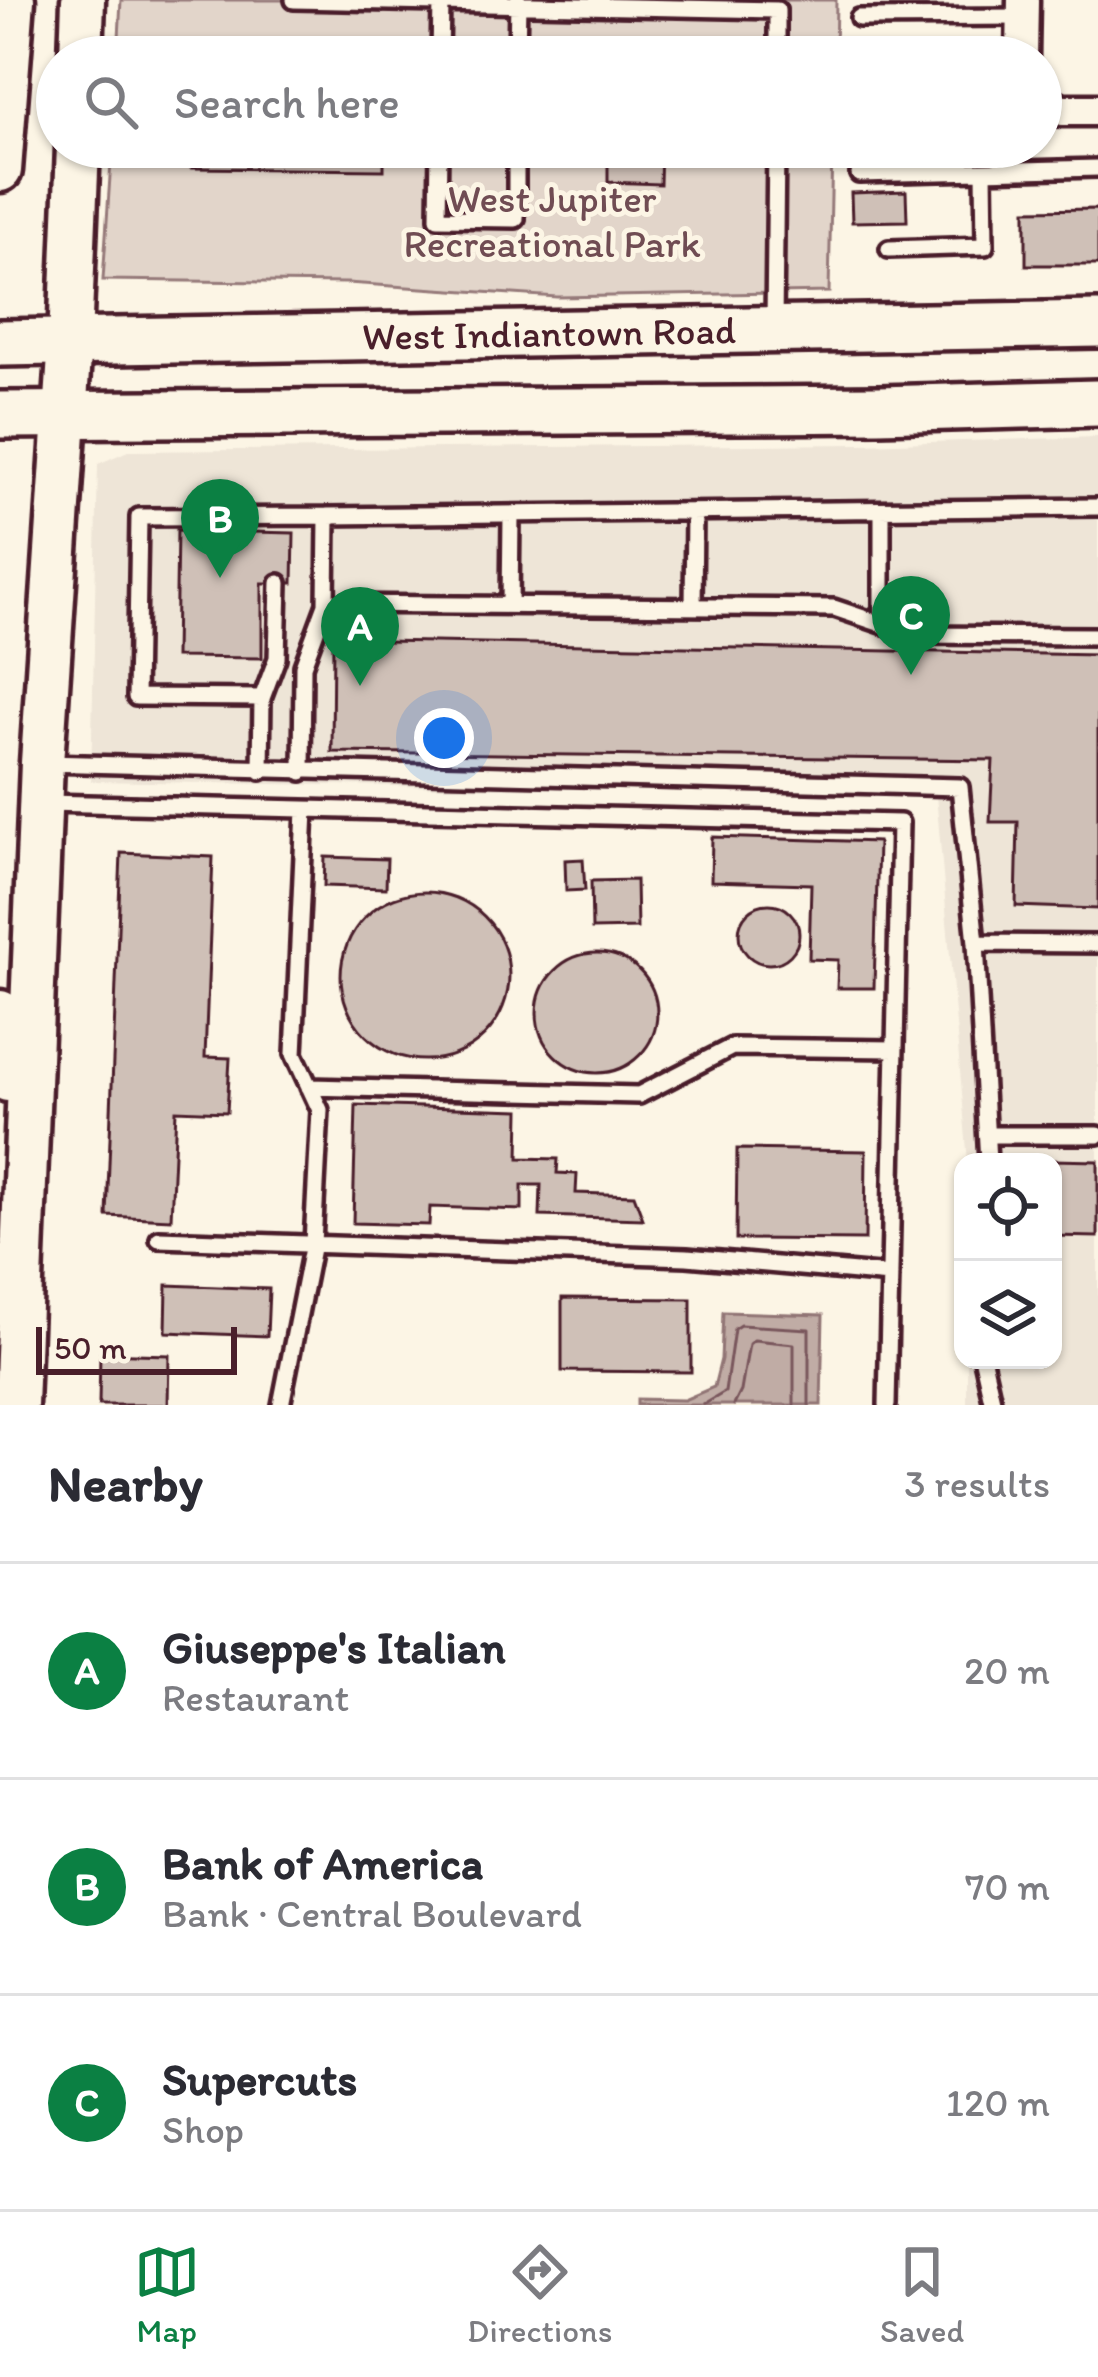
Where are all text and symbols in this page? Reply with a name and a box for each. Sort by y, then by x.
search box [36,36,1062,168]
icon: search [78,69,144,135]
text: Search here [174,75,400,129]
park label: West Jupiter Recreational Park [403,175,701,267]
street label: West Indiantown Road [362,306,736,360]
pin: B [181,479,259,578]
pin: C [872,576,950,675]
pin: A [321,587,399,686]
your location [414,708,474,768]
map controls [954,1153,1062,1369]
button: locate [954,1153,1062,1261]
button: layers [954,1261,1062,1369]
scale bar [36,1321,237,1374]
text: 50 m [54,1328,127,1367]
text: Nearby [48,1453,203,1514]
text: 3 results [904,1460,1050,1507]
text: Giuseppe's Italian [162,1620,506,1674]
text: A [75,1647,99,1694]
text: 20 m [964,1647,1050,1694]
text: Restaurant [162,1674,349,1721]
text: Bank of America [162,1836,483,1890]
text: B [74,1863,100,1910]
text: 70 m [965,1863,1050,1910]
text: Bank · Central Boulevard [162,1890,582,1937]
text: Supercuts [162,2052,357,2106]
text: C [74,2079,100,2126]
text: 120 m [946,2079,1050,2126]
text: Shop [162,2106,244,2153]
tab: Map [134,2239,200,2350]
tab: Directions [467,2239,612,2350]
tab: Saved [880,2239,964,2350]

